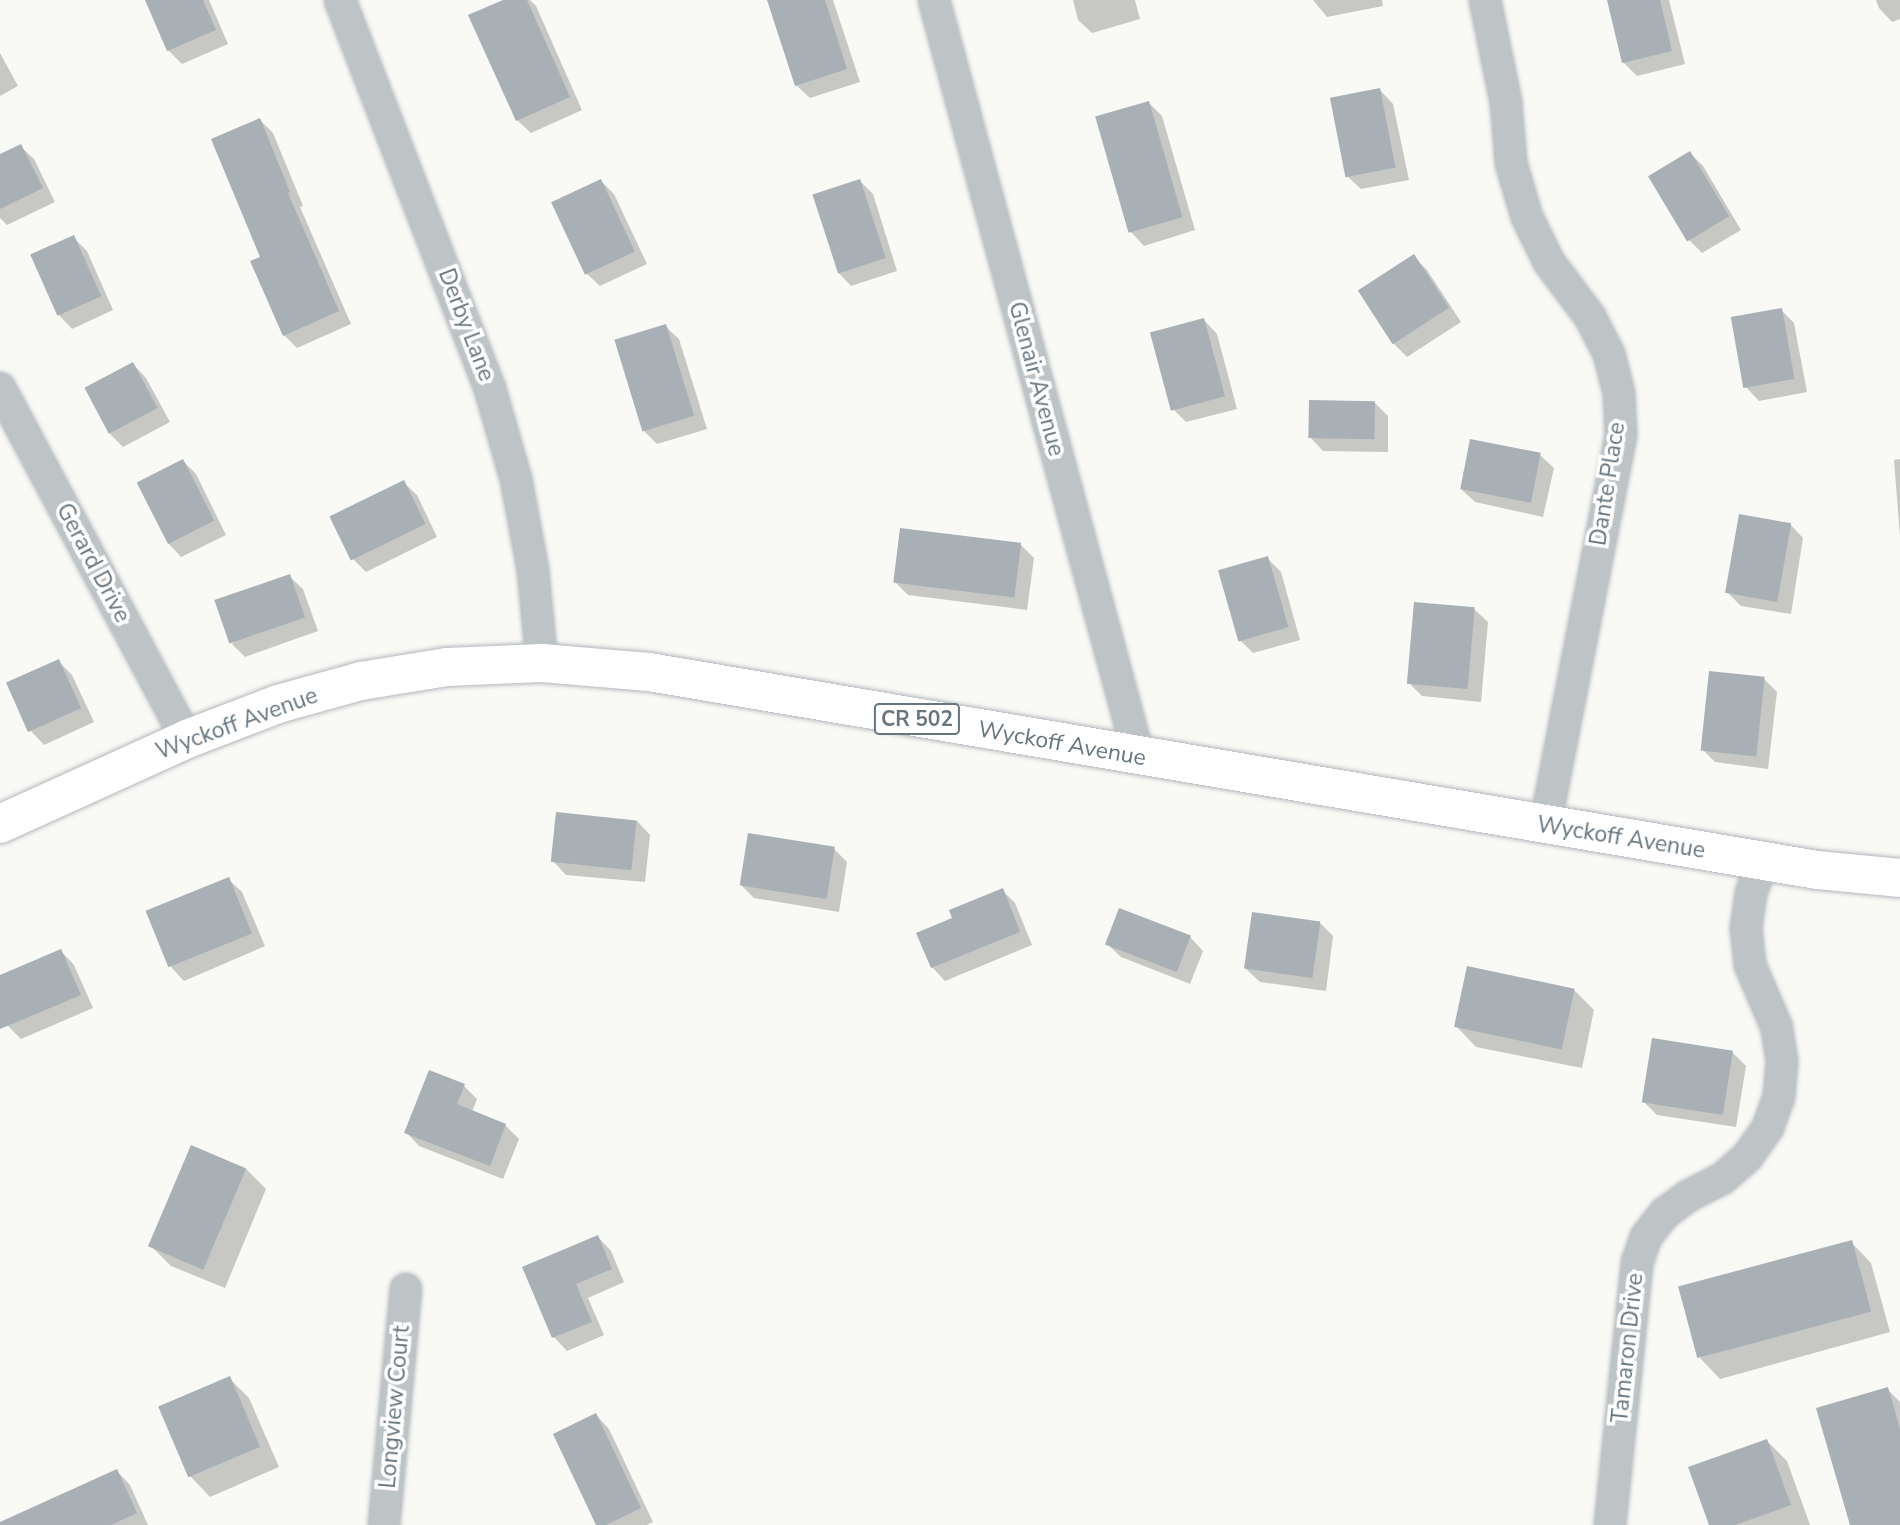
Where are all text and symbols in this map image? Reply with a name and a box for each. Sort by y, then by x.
street label: Derby Lane [432,265,500,385]
street label: Glenair Avenue [1002,299,1070,459]
street label: Dante Place [1585,420,1631,548]
street label: Gerard Drive [50,499,136,627]
street label: Wyckoff Avenue [152,682,322,766]
road number: CR 502 [873,702,961,736]
street label: Wyckoff Avenue [976,716,1148,772]
street label: Wyckoff Avenue [1535,811,1707,865]
street label: Tamaron Drive [1606,1272,1650,1424]
street label: Longview Court [374,1324,416,1490]

